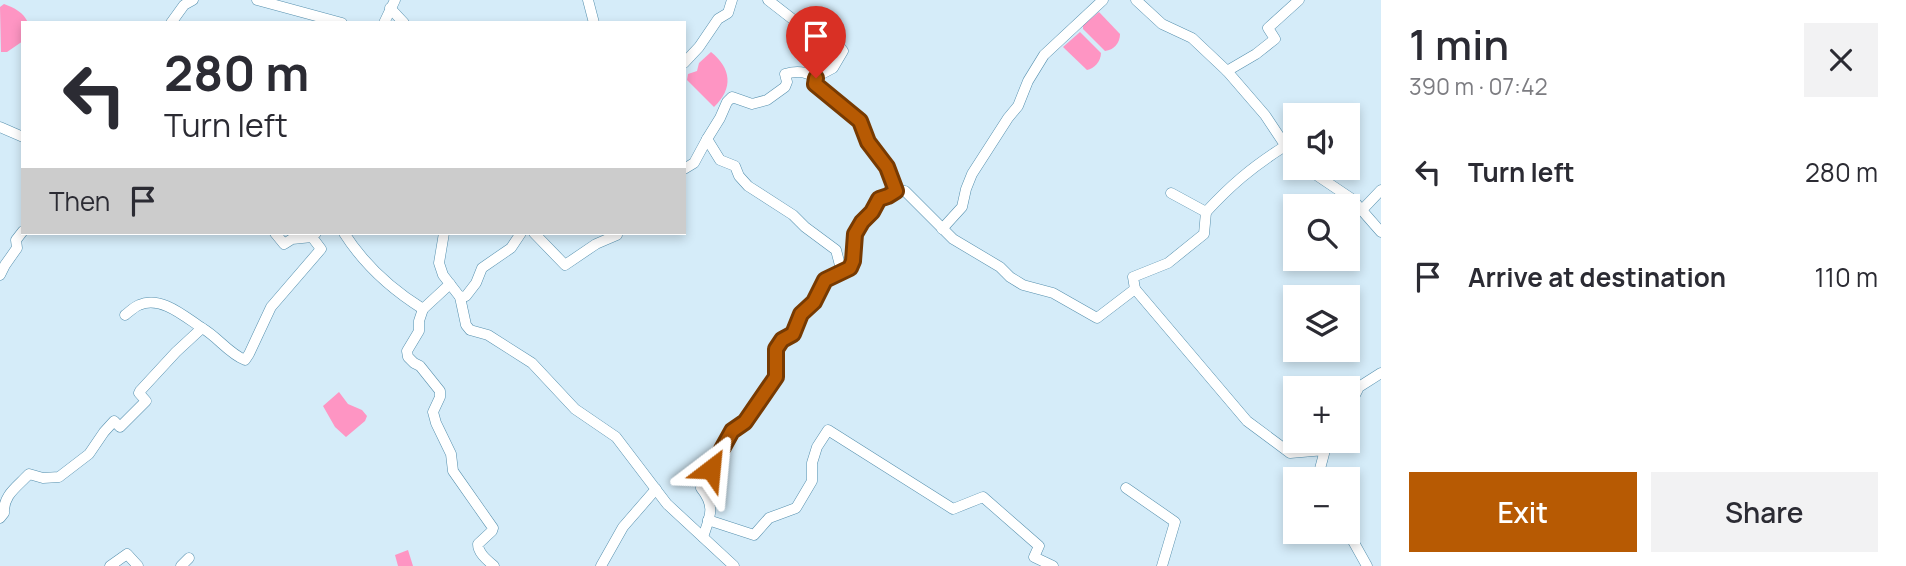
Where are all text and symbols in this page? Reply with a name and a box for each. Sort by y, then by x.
pin [786,6,846,78]
text: 1 min [1409,15,1509,73]
icon: arrive [797,17,835,55]
button: close [1804,23,1878,97]
text: 280 m [164,39,309,106]
icon: left [49,49,140,140]
text: 390 m · 07:42 [1409,70,1548,102]
text: Turn left [164,103,288,147]
map controls [1283,103,1360,544]
button: sound [1283,103,1360,180]
icon: left [1409,153,1447,191]
text: Turn left [1468,154,1575,190]
text: 280 m [1805,154,1878,190]
icon: arrive [124,182,162,220]
text: Then [49,183,110,219]
button: search [1283,194,1360,271]
icon: arrive [1409,258,1447,296]
text: Arrive at destination [1468,259,1726,295]
text: 110 m [1815,259,1878,295]
button: layers [1283,285,1360,362]
button: + [1283,376,1360,453]
position arrow [674,432,748,506]
button: − [1283,467,1360,544]
button: Exit [1409,472,1637,552]
button: Share [1651,472,1878,552]

